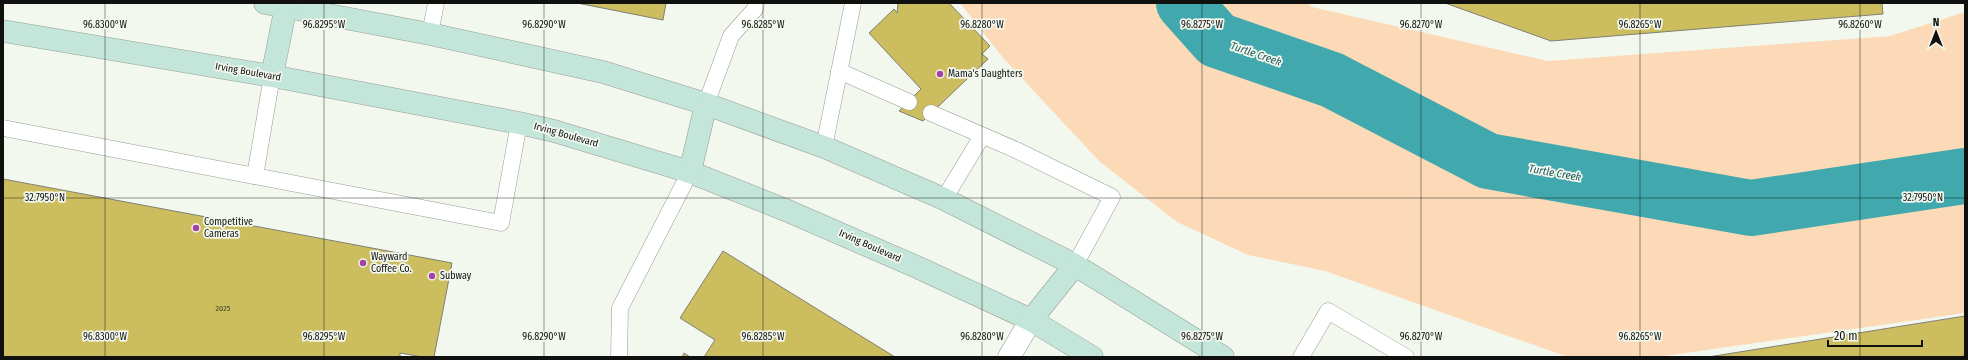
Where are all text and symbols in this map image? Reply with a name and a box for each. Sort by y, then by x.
north arrow [1916,12,1956,52]
text: N [1933,16,1939,29]
text: 96.8300°W [83,19,128,31]
text: 96.8295°W [303,19,346,31]
text: 96.8290°W [522,19,566,31]
text: 96.8285°W [742,19,785,31]
text: 96.8280°W [960,19,1004,31]
text: 96.8275°W [1181,19,1223,31]
text: 96.8270°W [1400,19,1443,31]
text: 96.8265°W [1619,19,1662,31]
text: 96.8260°W [1838,19,1882,31]
water label: Turtle Creek [1229,39,1284,69]
street label: Irving Boulevard [214,60,282,84]
place label: Mama's Daughters [948,68,1023,80]
marker: Mama's Daughters [935,69,945,79]
street label: Irving Boulevard [532,120,600,150]
water label: Turtle Creek [1528,162,1583,184]
text: 32.7950°N [25,192,65,204]
text: 32.7950°N [1903,192,1943,204]
place label: Competitive Cameras [204,216,253,240]
marker: Competitive Cameras [191,223,201,233]
street label: Irving Boulevard [837,227,903,265]
place label: Wayward Coffee Co. [371,251,412,275]
marker: Wayward Coffee Co. [358,258,368,268]
place label: Subway [440,270,472,282]
marker: Subway [427,271,437,281]
house number: 2025 [216,304,231,313]
scale bar [1828,322,1922,348]
text: 20 m [1834,329,1858,343]
text: 96.8300°W [83,331,128,343]
text: 96.8295°W [303,331,346,343]
text: 96.8290°W [522,331,566,343]
text: 96.8285°W [742,331,785,343]
text: 96.8280°W [960,331,1004,343]
text: 96.8275°W [1181,331,1223,343]
text: 96.8270°W [1400,331,1443,343]
text: 96.8265°W [1619,331,1662,343]

